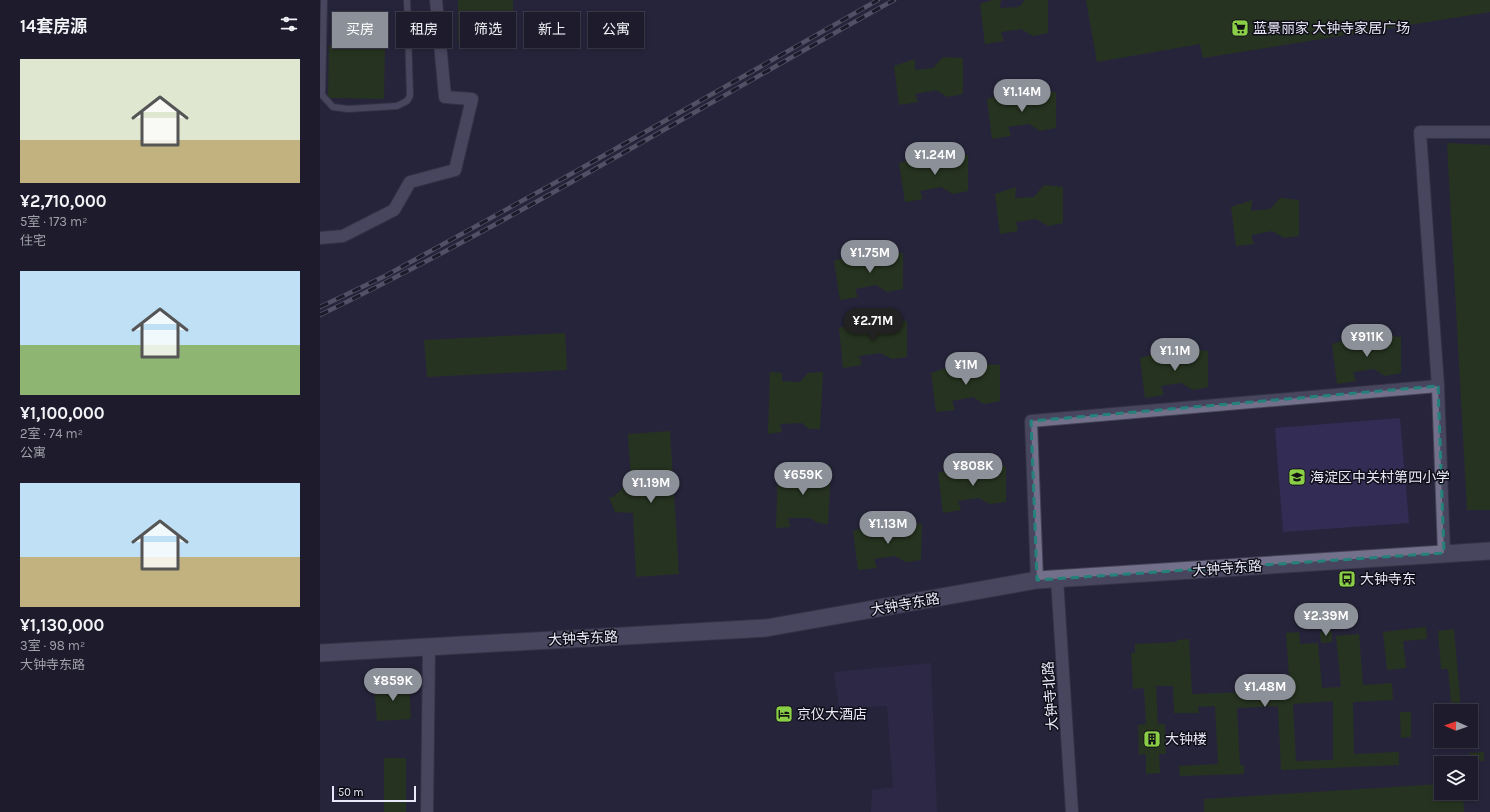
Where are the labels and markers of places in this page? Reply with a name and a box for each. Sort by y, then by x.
supermarket icon: 蓝景丽家 大钟寺家居广场 [1230,18,1250,38]
place label: 蓝景丽家 大钟寺家居广场 [1253,20,1410,37]
pin: ¥1.14M [989,79,1055,113]
pin: ¥1.24M [902,142,968,176]
pin: ¥1.75M [837,240,903,274]
pin: ¥2.71M [840,308,906,342]
pin: ¥911K [1339,324,1395,358]
pin: ¥1.1M [1147,338,1203,372]
pin: ¥1M [947,352,985,386]
pin: ¥808K [945,453,1001,487]
pin: ¥659K [775,462,831,496]
school or university icon: 海淀区中关村第四小学 [1287,467,1307,487]
place label: 海淀区中关村第四小学 [1310,469,1450,486]
pin: ¥1.19M [618,470,684,504]
pin: ¥1.13M [855,511,921,545]
bus stop icon: 大钟寺东 [1337,569,1357,589]
place label: 大钟寺东 [1360,571,1416,588]
pin: ¥2.39M [1293,603,1359,637]
pin: ¥859K [365,668,421,702]
pin: ¥1.48M [1232,674,1298,708]
hotel icon: 京仪大酒店 [774,704,794,724]
place label: 京仪大酒店 [797,706,867,723]
building icon: 大钟楼 [1142,729,1162,749]
place label: 大钟楼 [1165,731,1207,748]

